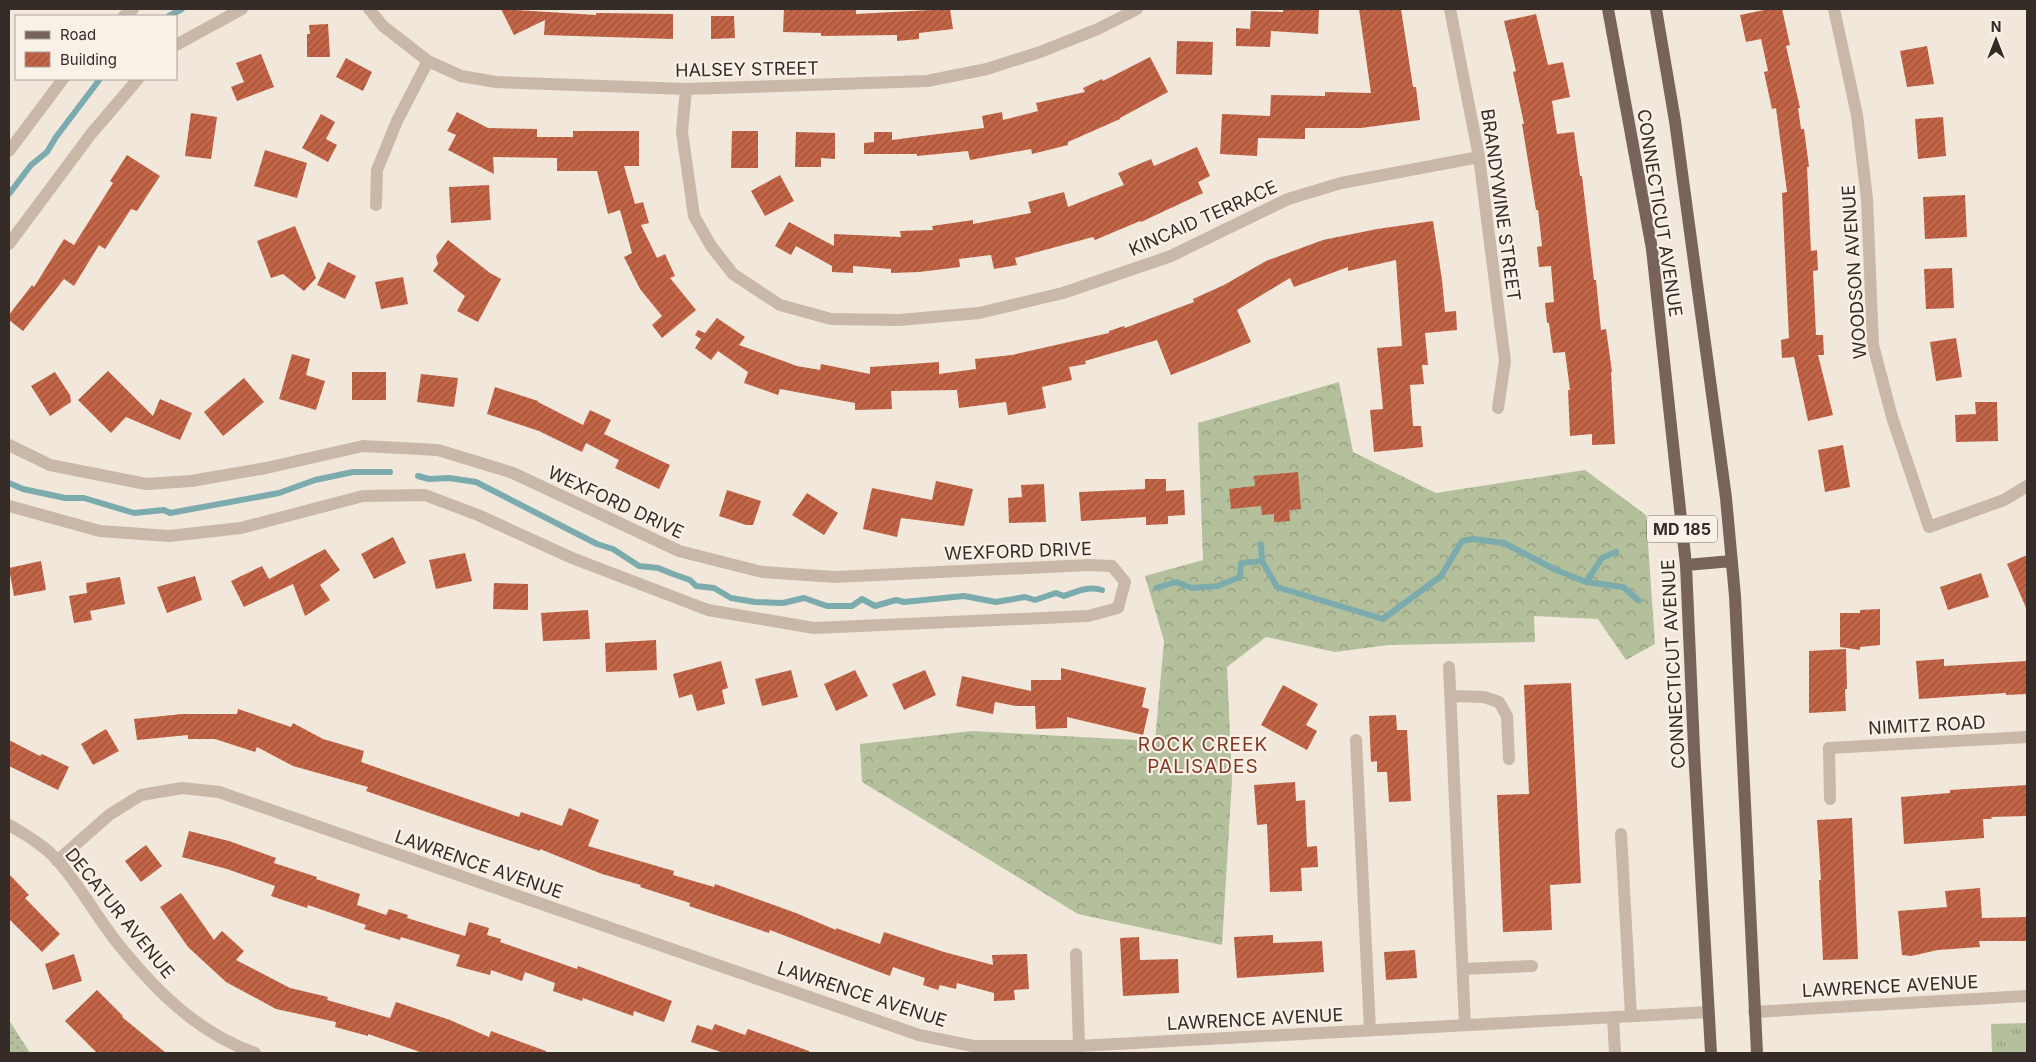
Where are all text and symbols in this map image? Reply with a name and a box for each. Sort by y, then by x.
legend [15,15,178,80]
north arrow [1971,15,2021,65]
text: N [1991,18,2001,35]
text: Road [60,25,96,44]
text: Building [60,50,117,69]
street label: HALSEY STREET [675,57,819,81]
street label: BRANDYWINE STREET [1477,107,1525,303]
street label: CONNECTICUT AVENUE [1633,108,1687,318]
street label: KINCAID TERRACE [1126,176,1280,260]
street label: WOODSON AVENUE [1837,184,1871,360]
street label: WEXFORD DRIVE [545,461,687,543]
road number: MD 185 [1647,516,1717,542]
street label: WEXFORD DRIVE [944,538,1092,564]
street label: CONNECTICUT AVENUE [1657,559,1689,769]
street label: NIMITZ ROAD [1868,711,1986,739]
district label: ROCK CREEK PALISADES [1138,733,1268,778]
street label: LAWRENCE AVENUE [392,825,566,903]
street label: DECATUR AVENUE [61,844,179,982]
street label: LAWRENCE AVENUE [775,957,949,1031]
street label: LAWRENCE AVENUE [1801,971,1979,1001]
street label: LAWRENCE AVENUE [1166,1004,1344,1034]

